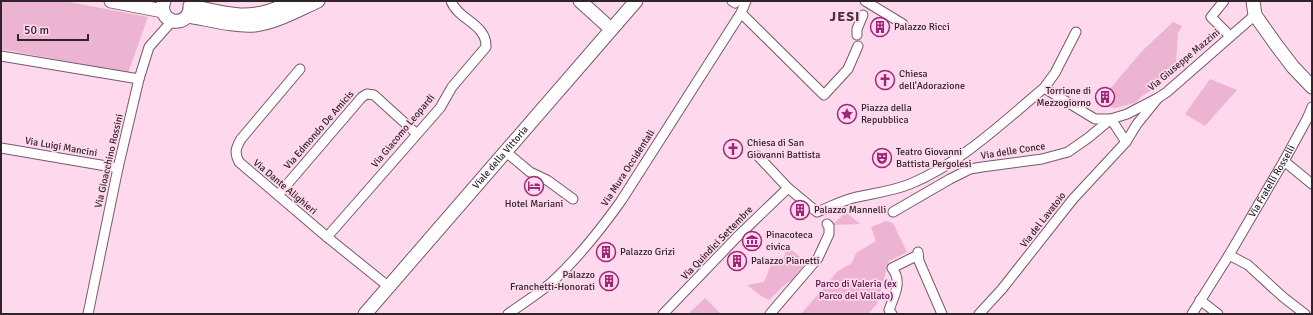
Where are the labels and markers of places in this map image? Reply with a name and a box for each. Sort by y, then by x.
building icon: Palazzo Ricci [869,16,891,38]
place label: Palazzo Ricci [894,21,950,33]
place label: Chiesa dell'Adorazione [899,68,965,92]
church icon: Chiesa dell'Adorazione [874,69,896,91]
place label: Torrione di Mezzogiorno [1036,85,1091,109]
building icon: Torrione di Mezzogiorno [1094,86,1116,108]
place label: Piazza della Repubblica [861,102,912,126]
place icon: Piazza della Repubblica [836,103,858,125]
place label: Chiesa di San Giovanni Battista [747,137,820,161]
church icon: Chiesa di San Giovanni Battista [722,138,744,160]
place label: Teatro Giovanni Battista Pergolesi [896,146,971,170]
theatre icon: Teatro Giovanni Battista Pergolesi [871,147,893,169]
hotel icon: Hotel Mariani [523,175,545,197]
place label: Hotel Mariani [505,198,563,210]
building icon: Palazzo Mannelli [789,199,811,221]
place label: Palazzo Mannelli [814,204,886,216]
place label: Pinacoteca civica [766,229,813,253]
museum icon: Pinacoteca civica [741,230,763,252]
building icon: Palazzo Grizi [595,241,617,263]
place label: Palazzo Grizi [620,246,675,258]
building icon: Palazzo Pianetti [726,250,748,272]
place label: Palazzo Pianetti [751,255,819,267]
place label: Palazzo Franchetti-Honorati [510,269,595,293]
building icon: Palazzo Franchetti-Honorati [598,270,620,292]

